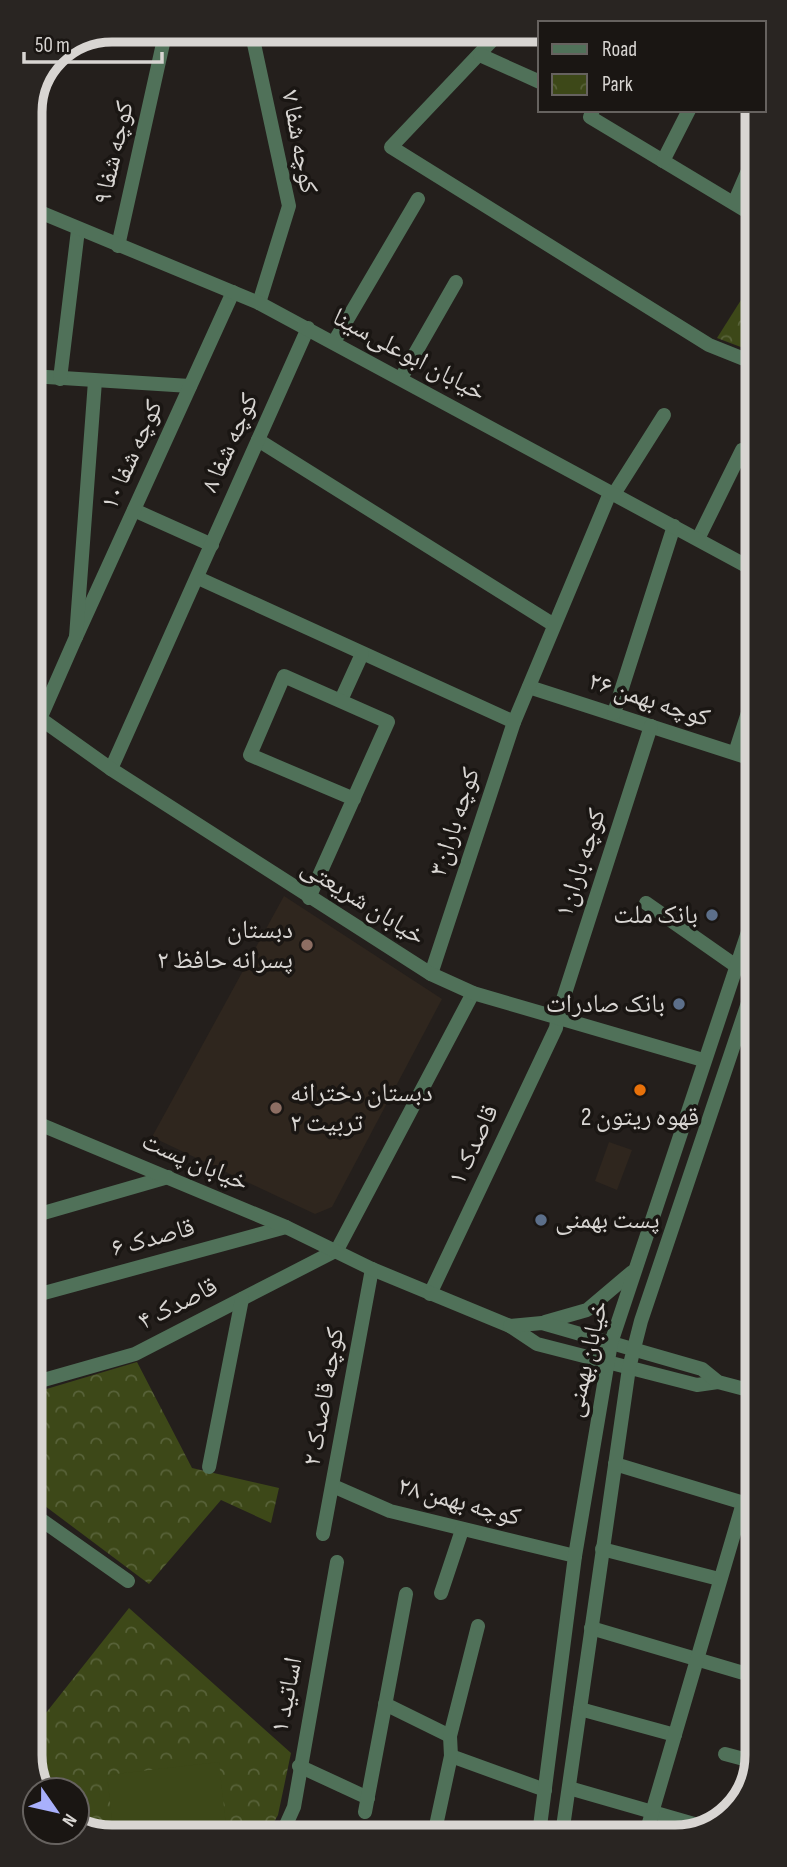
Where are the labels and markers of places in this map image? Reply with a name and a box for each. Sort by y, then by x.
place label: بانک ملت [613,900,698,931]
marker: بانک ملت [704,907,720,923]
place label: دبستان پسرانه حافظ ۲ [157,915,293,976]
marker: دبستان پسرانه حافظ ۲ [299,937,315,953]
place label: بانک صادرات [546,989,665,1020]
marker: بانک صادرات [671,996,687,1012]
place label: دبستان دخترانه تربیت ۲ [290,1078,433,1139]
marker: قهوه ریتون 2 [632,1082,648,1098]
marker: دبستان دخترانه تربیت ۲ [268,1100,284,1116]
place label: قهوه ریتون 2 [581,1102,699,1133]
place label: پست بهمنی [555,1205,660,1236]
marker: پست بهمنی [533,1212,549,1228]

